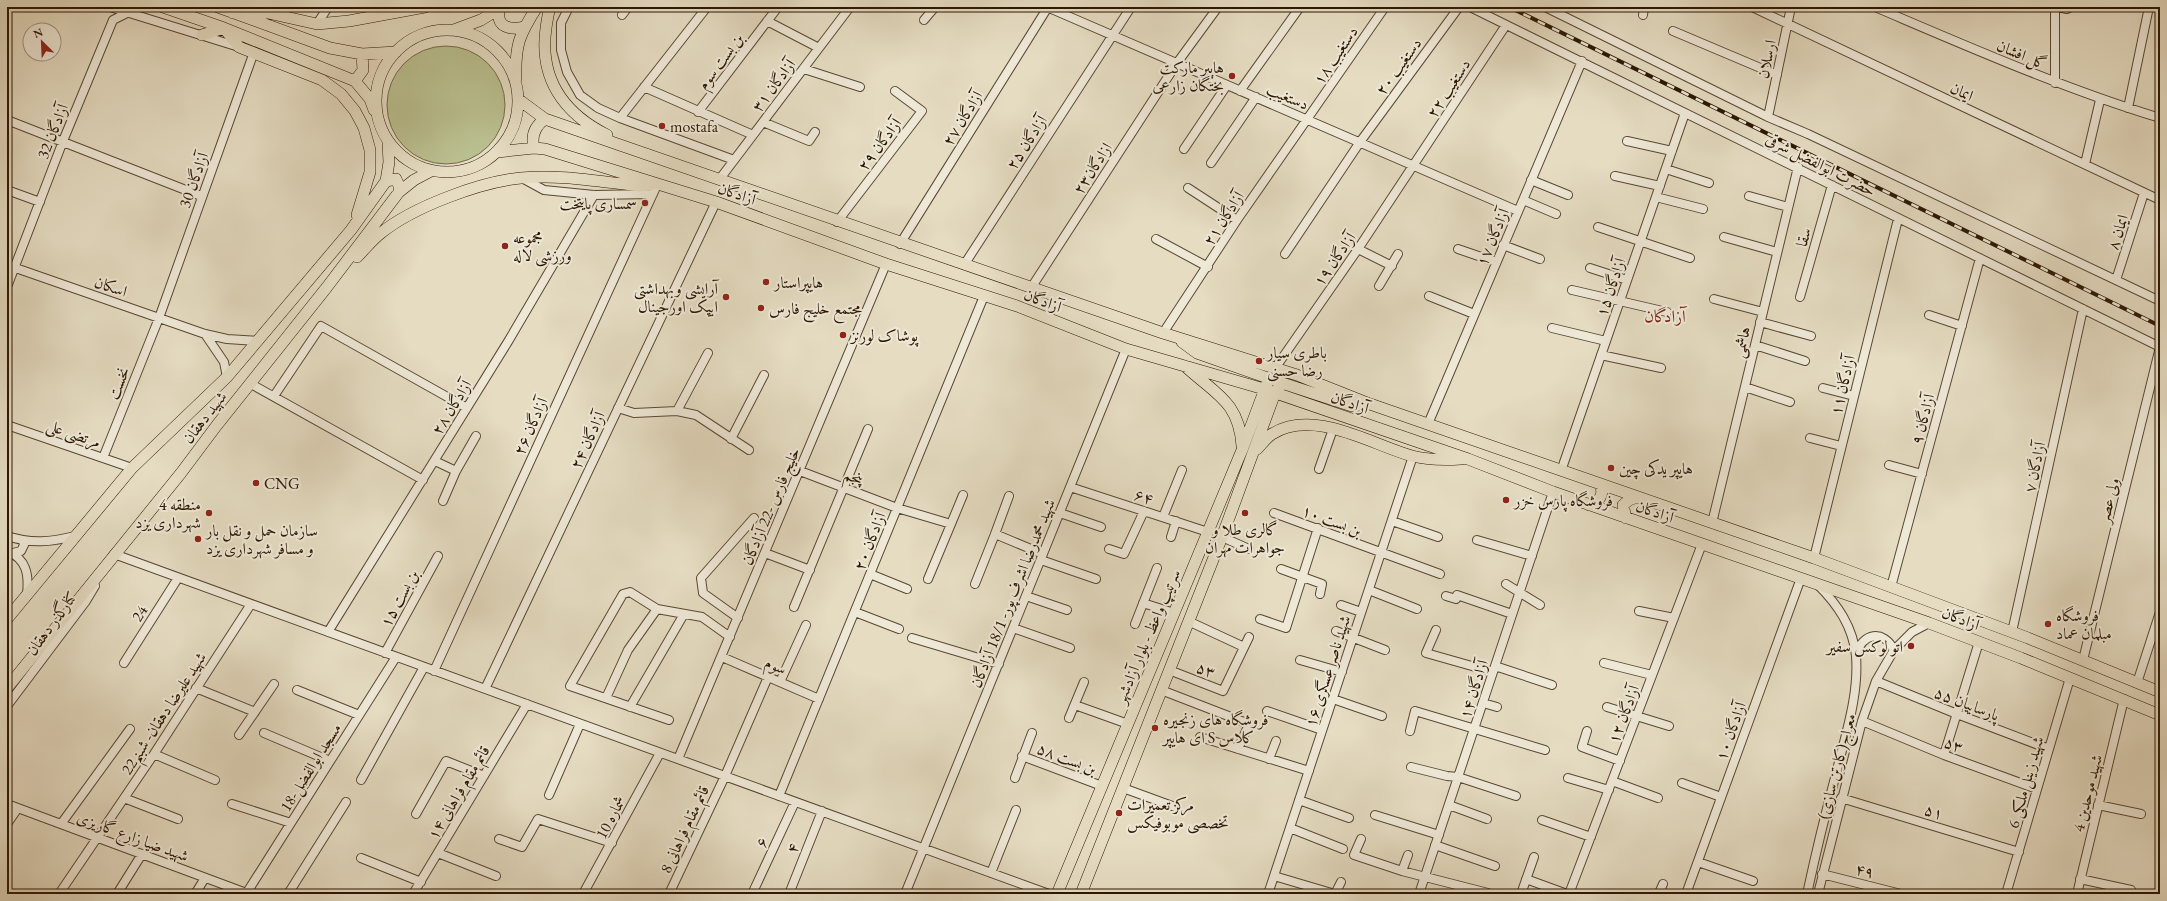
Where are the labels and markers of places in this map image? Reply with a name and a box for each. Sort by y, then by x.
place label: هاپیر مارکت بختگان زارعی [1153,57,1224,96]
marker: هاپیر مارکت بختگان زارعی [1227,71,1237,81]
place label: mostafa [670,116,719,137]
marker: mostafa [657,121,667,131]
place label: سمساری پایتخت [560,193,637,215]
marker: سمساری پایتخت [640,198,650,208]
place label: مجموعه ورزشی لاله [513,227,572,267]
marker: مجموعه ورزشی لاله [500,241,510,251]
place label: هایپراستار [772,272,823,294]
marker: هایپراستار [761,277,771,287]
place label: آرایشی وبهداشتی ایپک اورجینال [634,278,720,317]
marker: آرایشی وبهداشتی ایپک اورجینال [721,292,731,302]
place label: مجتمع خلیج فارس [769,298,862,324]
marker: مجتمع خلیج فارس [756,303,766,313]
place label: پوشاک لورنز [849,325,919,347]
marker: پوشاک لورنز [838,330,848,340]
place label: باطری سیار رضا حسنی [1265,342,1327,382]
marker: باطری سیار رضا حسنی [1254,356,1264,366]
place label: هایپر یدکی چین [1619,458,1693,480]
marker: هایپر یدکی چین [1606,463,1616,473]
place label: CNG [264,473,300,494]
marker: CNG [251,478,261,488]
place label: فروشگاه پارس خزر [1512,490,1613,512]
place label: منطقه 4 شهرداری یزد [135,494,201,533]
marker: فروشگاه پارس خزر [1501,495,1511,505]
marker: منطقه 4 شهرداری یزد [204,508,214,518]
marker: گالری طلا و جواهرات مهران [1240,508,1250,518]
place label: گالری طلا و جواهرات مهران [1205,519,1285,558]
place label: سازمان حمل و نقل بار و مسافر شهرداری یزد [204,520,318,559]
marker: سازمان حمل و نقل بار و مسافر شهرداری یزد [193,534,203,544]
place label: فروشگاه مبلمان عماد [2056,605,2112,644]
marker: فروشگاه مبلمان عماد [2043,619,2053,629]
place label: اتو لوکس سفیر [1825,636,1903,657]
marker: اتو لوکس سفیر [1906,641,1916,651]
place label: فروشگاه های زنجیره ای هایپر S کلاس [1161,709,1268,749]
marker: فروشگاه های زنجیره ای هایپر S کلاس [1150,723,1160,733]
place label: مرکز تعمیرات تخصصی موبوفیکس [1127,794,1229,834]
marker: مرکز تعمیرات تخصصی موبوفیکس [1114,808,1124,818]

